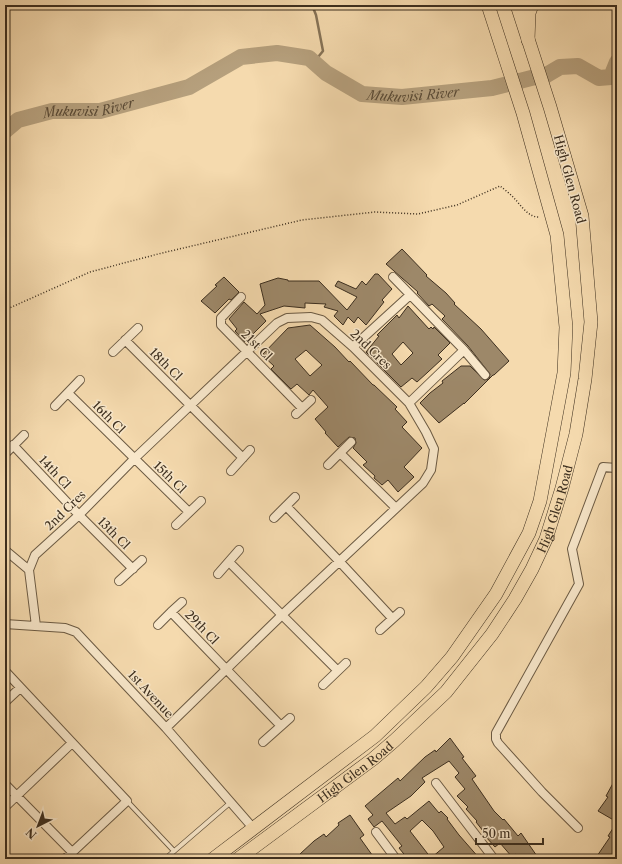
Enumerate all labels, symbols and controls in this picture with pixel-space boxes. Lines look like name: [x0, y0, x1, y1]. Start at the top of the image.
water label: Mukuvisi River: [365, 83, 461, 105]
water label: Mukuvisi River: [39, 94, 137, 122]
street label: High Glen Road: [551, 133, 589, 226]
street label: 21st Cl: [238, 326, 276, 364]
street label: 2nd Cres: [347, 326, 395, 372]
street label: 18th Cl: [147, 345, 186, 384]
street label: 16th Cl: [90, 398, 129, 437]
street label: 14th Cl: [36, 452, 74, 492]
street label: 15th Cl: [151, 458, 190, 496]
street label: High Glen Road: [533, 463, 575, 555]
street label: 2nd Cres: [41, 487, 89, 533]
street label: 13th Cl: [95, 514, 134, 553]
street label: 29th Cl: [182, 607, 222, 648]
street label: 1st Avenue: [125, 667, 177, 721]
street label: High Glen Road: [314, 737, 396, 805]
north arrow: [18, 806, 58, 846]
scale bar: [476, 820, 543, 846]
text: N: [23, 825, 40, 842]
text: 50 m: [482, 826, 511, 841]

